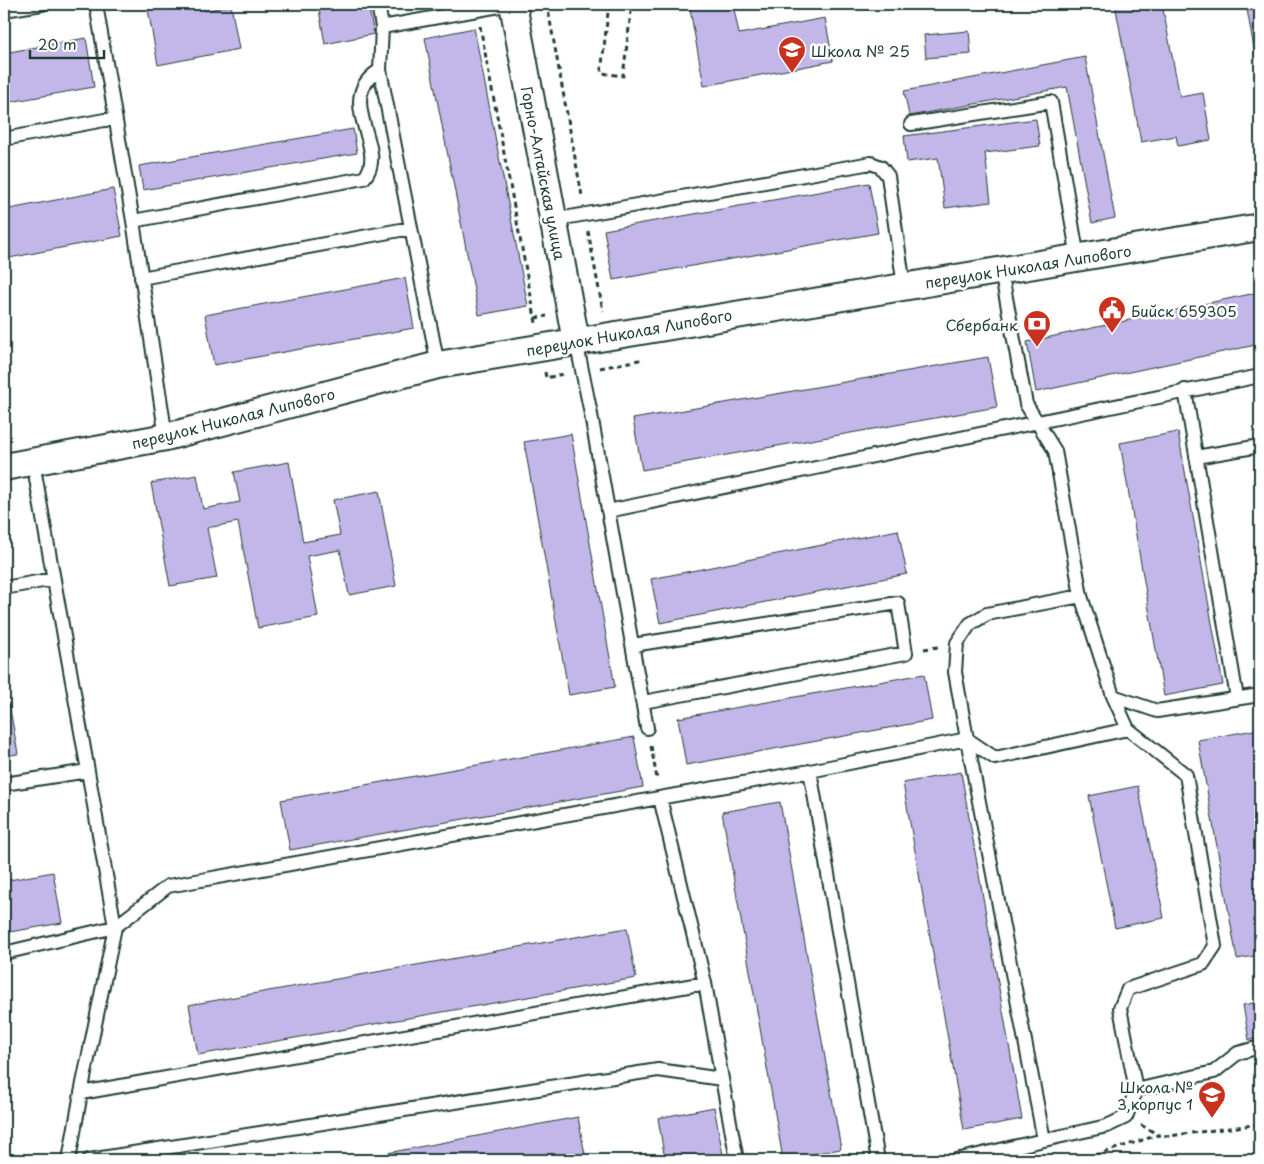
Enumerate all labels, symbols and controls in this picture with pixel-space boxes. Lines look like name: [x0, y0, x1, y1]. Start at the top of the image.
scale bar: [30, 28, 104, 60]
text: 20 m: [38, 32, 77, 55]
school or university icon: Школа № 25: [777, 35, 807, 74]
place label: Школа № 25: [811, 39, 910, 62]
street label: Горно-Алтайская улица: [516, 84, 572, 262]
street label: переулок Николая Липового: [923, 238, 1133, 294]
public building icon: Бийск 659305: [1097, 295, 1127, 334]
place label: Бийск 659305: [1131, 299, 1237, 322]
street label: переулок Николая Липового: [524, 303, 734, 361]
bank icon: Сбербанк: [1022, 309, 1052, 348]
place label: Сбербанк: [946, 313, 1018, 336]
street label: переулок Николая Липового: [129, 382, 337, 454]
place label: Школа № 3,корпус 1: [1117, 1075, 1193, 1115]
school or university icon: Школа № 3,корпус 1: [1197, 1080, 1227, 1119]

